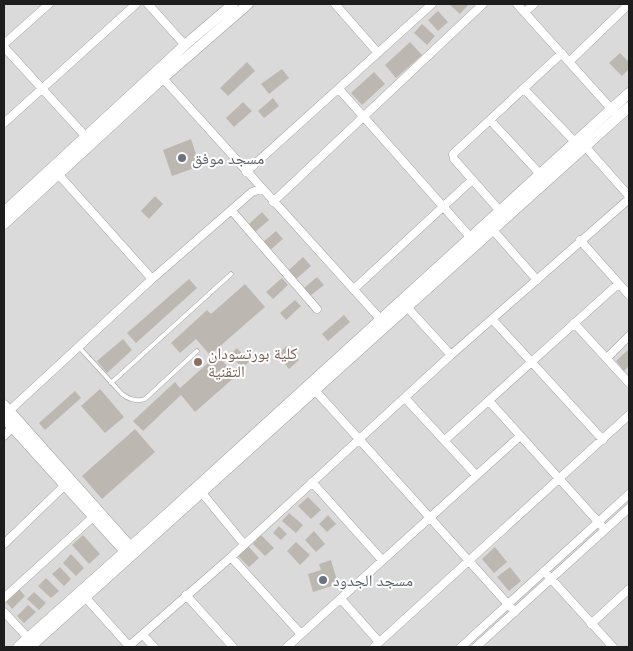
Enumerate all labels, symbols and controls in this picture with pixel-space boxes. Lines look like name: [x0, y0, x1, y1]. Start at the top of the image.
place label: مسجد موفق: [192, 147, 264, 170]
marker: مسجد موفق: [176, 152, 188, 164]
place label: كلية بورتسودان التقنية: [208, 342, 298, 383]
marker: كلية بورتسودان التقنية: [192, 356, 204, 368]
place label: مسجد الجدود: [333, 569, 413, 592]
marker: مسجد الجدود: [317, 574, 329, 586]

